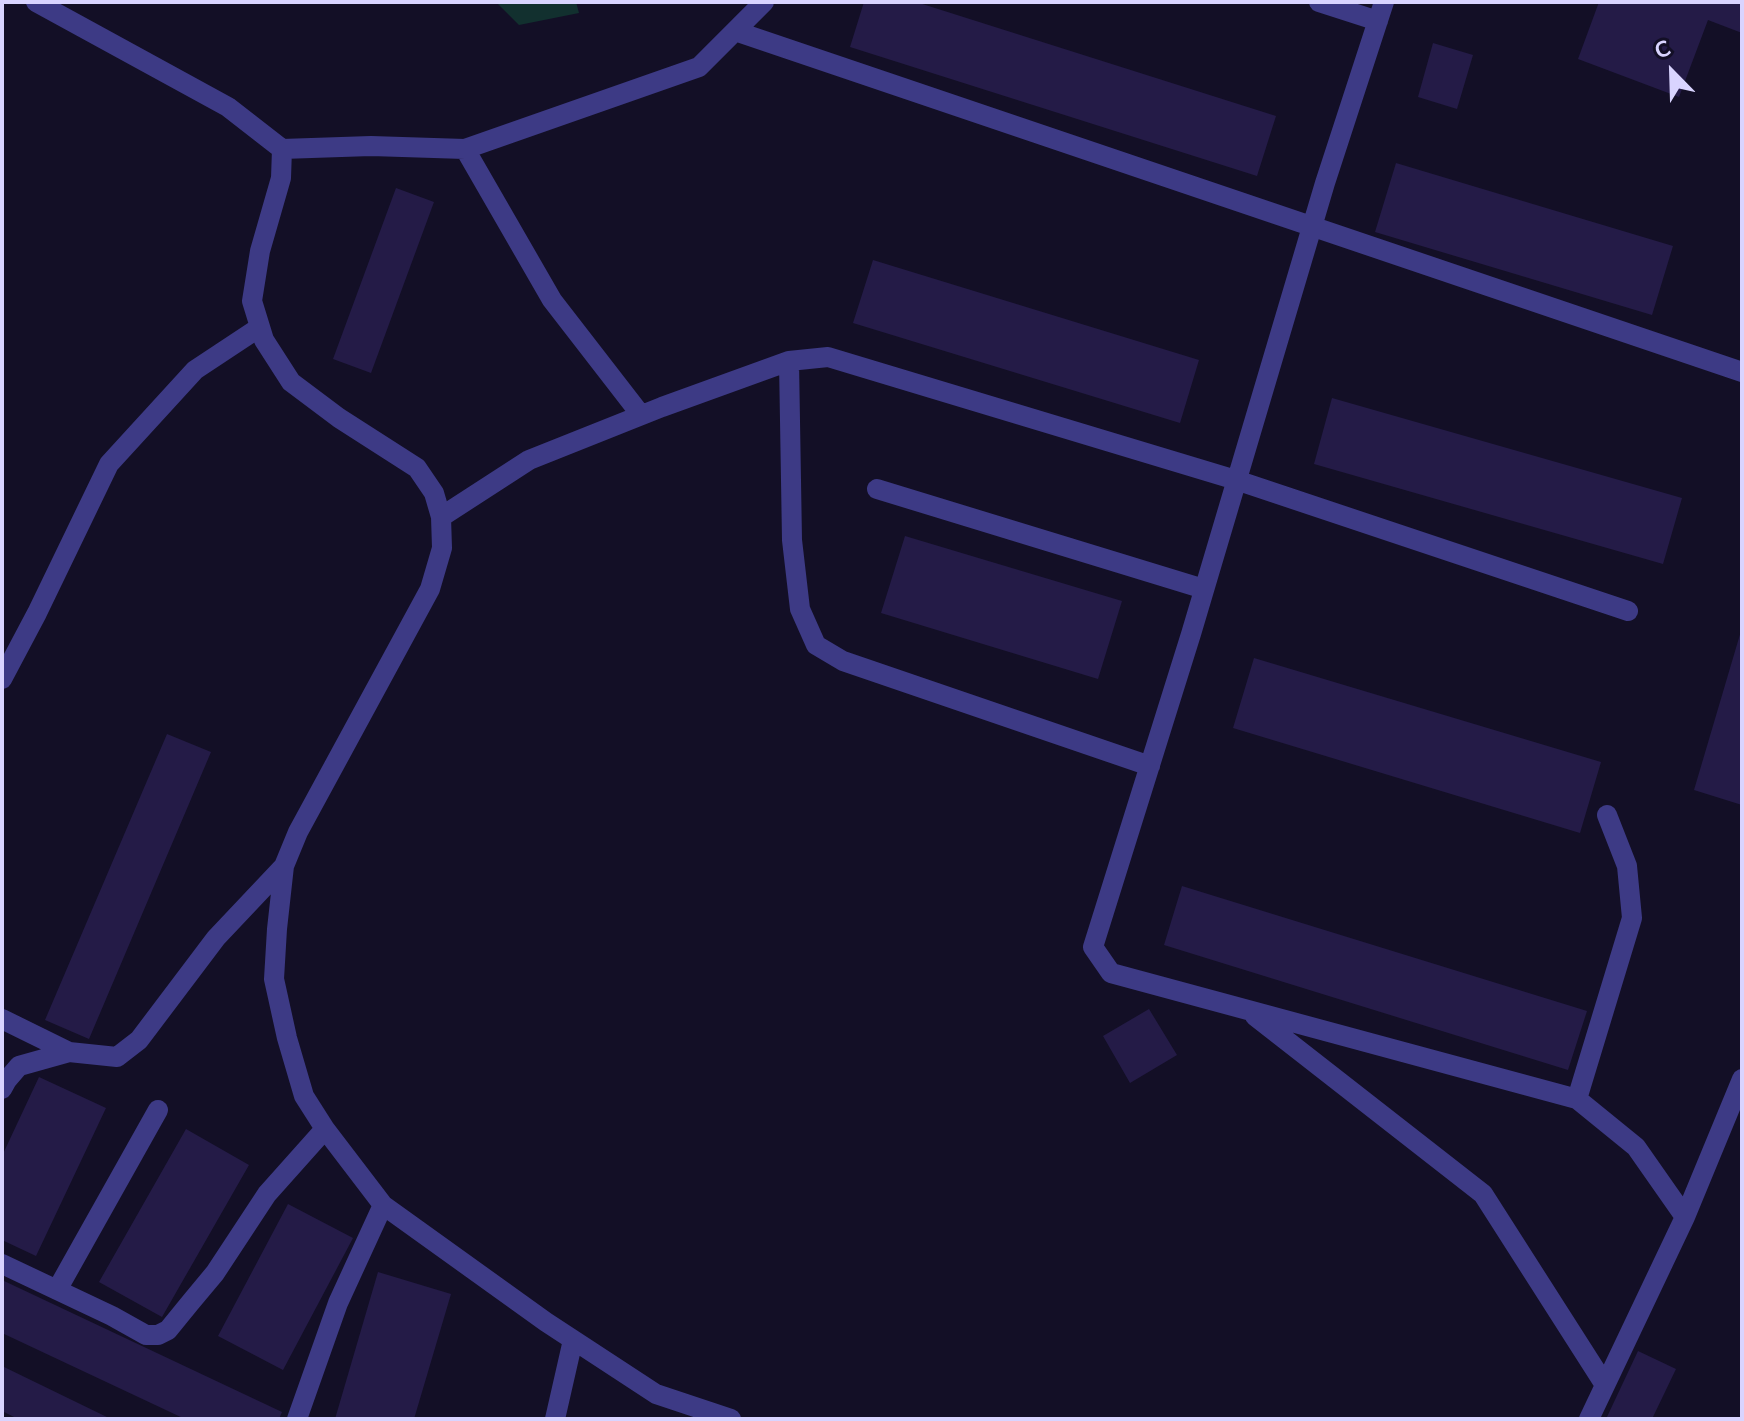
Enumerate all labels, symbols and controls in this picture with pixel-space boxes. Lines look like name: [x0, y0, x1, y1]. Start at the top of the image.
north arrow: [1632, 32, 1712, 112]
text: С: [1650, 33, 1675, 67]

